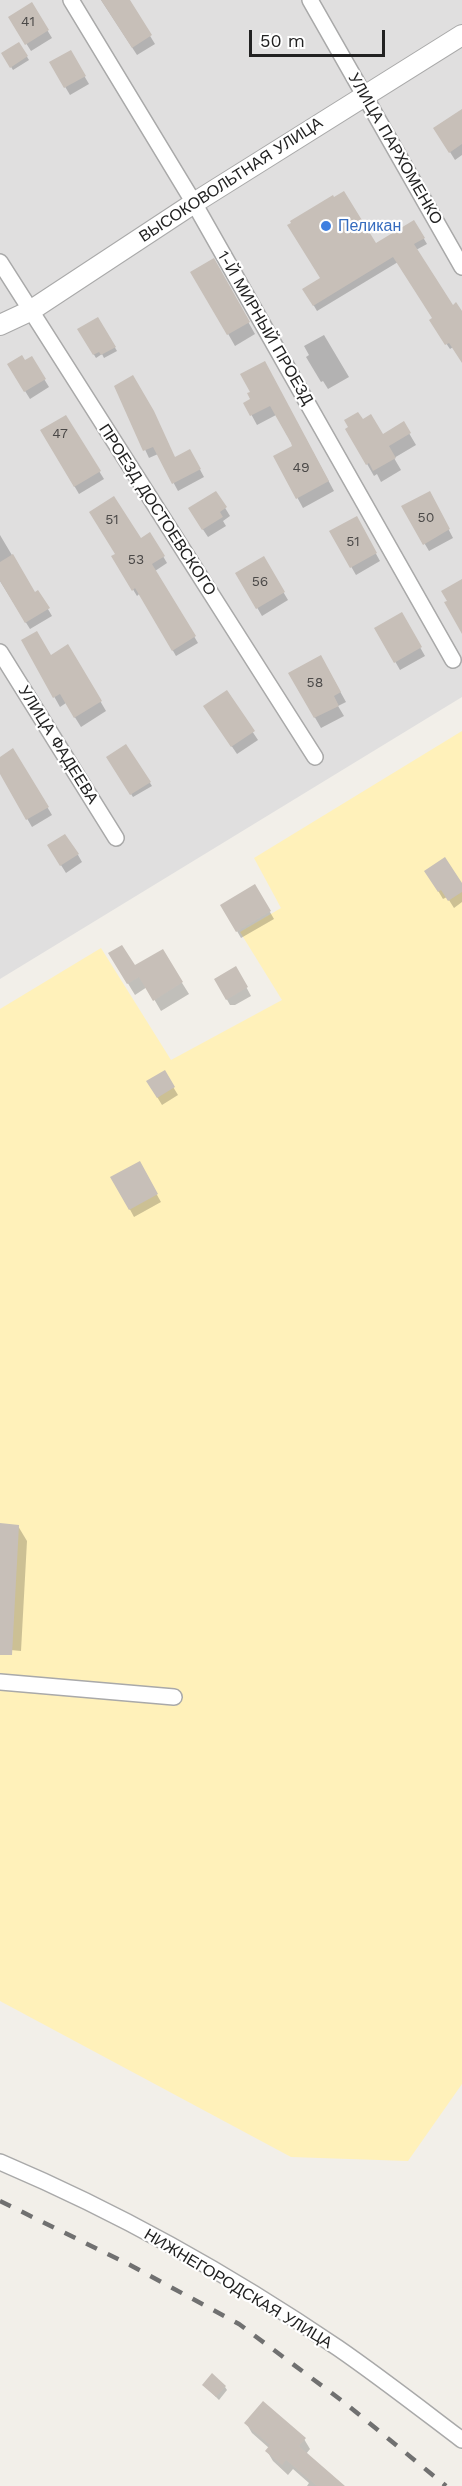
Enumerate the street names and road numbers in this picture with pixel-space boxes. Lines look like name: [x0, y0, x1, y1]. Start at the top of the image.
street label: УЛИЦА ПАРХОМЕНКО: [344, 70, 446, 228]
street label: ВЫСОКОВОЛЬТНАЯ УЛИЦА: [136, 113, 326, 247]
street label: 1-Й МИРНЫЙ ПРОЕЗД: [213, 248, 317, 408]
street label: ПРОЕЗД ДОСТОЕВСКОГО: [94, 421, 220, 599]
street label: УЛИЦА ФАДЕЕВА: [14, 682, 102, 808]
street label: НИЖНЕГОРОДСКАЯ УЛИЦА: [140, 2225, 336, 2353]

